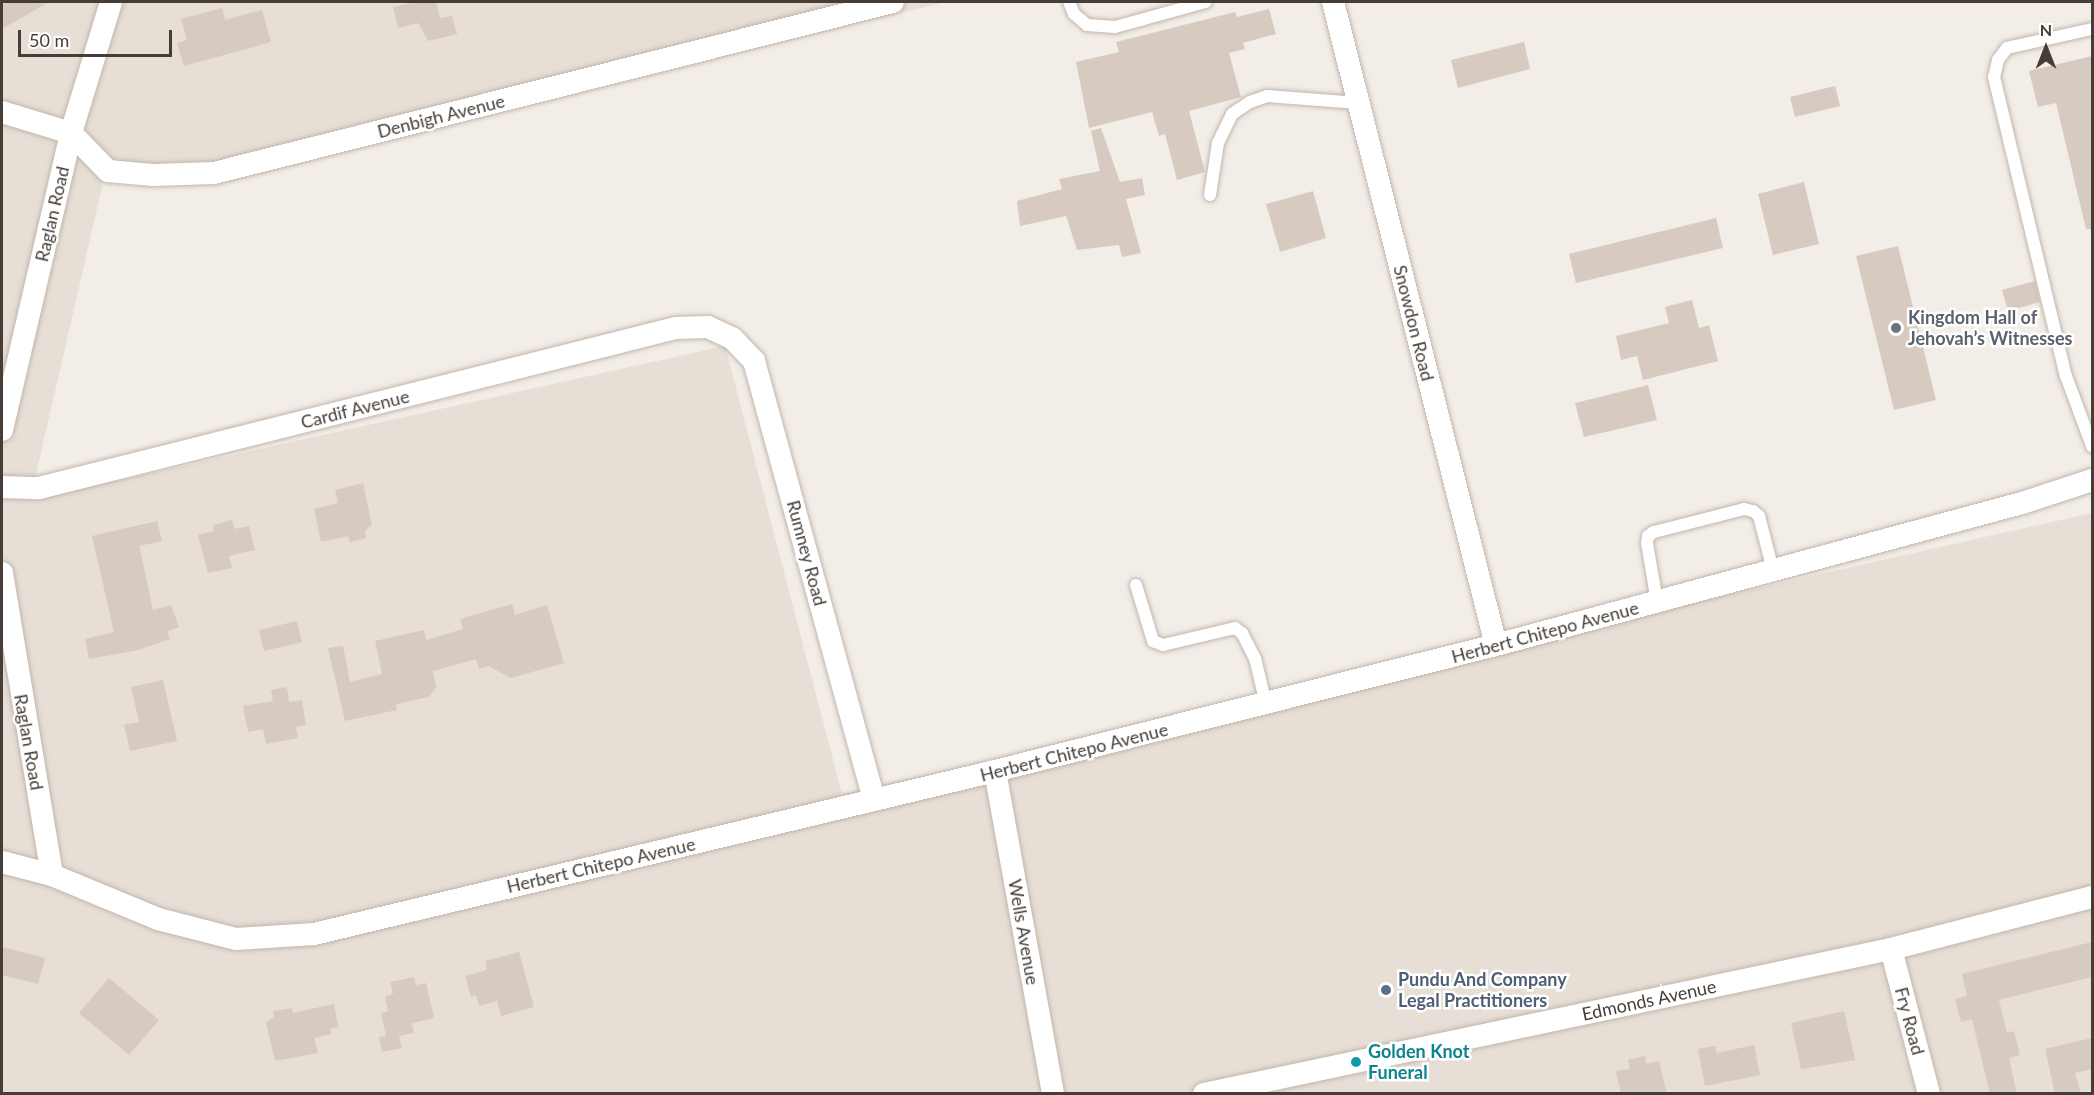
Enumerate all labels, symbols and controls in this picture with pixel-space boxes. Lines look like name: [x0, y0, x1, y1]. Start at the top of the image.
scale bar: [21, 18, 176, 56]
north arrow: [2016, 18, 2076, 78]
text: N: [2040, 20, 2052, 39]
text: 50 m: [29, 29, 69, 51]
street label: Denbigh Avenue: [375, 90, 507, 142]
street label: Raglan Road: [31, 164, 73, 264]
street label: Snowdon Road: [1389, 263, 1439, 383]
place label: Kingdom Hall of Jehovah’s Witnesses: [1908, 307, 2073, 350]
marker: Kingdom Hall of Jehovah’s Witnesses: [1889, 321, 1903, 335]
street label: Cardif Avenue: [298, 385, 412, 433]
street label: Rumney Road: [782, 498, 832, 608]
street label: Herbert Chitepo Avenue: [1449, 597, 1641, 667]
street label: Raglan Road: [10, 692, 48, 792]
street label: Herbert Chitepo Avenue: [978, 718, 1170, 786]
street label: Herbert Chitepo Avenue: [504, 833, 698, 897]
street label: Wells Avenue: [1004, 877, 1044, 987]
place label: Pundu And Company Legal Practitioners: [1398, 969, 1567, 1012]
street label: Edmonds Avenue: [1580, 975, 1718, 1025]
marker: Pundu And Company Legal Practitioners: [1379, 983, 1393, 997]
street label: Fry Road: [1891, 985, 1929, 1057]
place label: Golden Knot Funeral: [1368, 1041, 1469, 1084]
marker: Golden Knot Funeral: [1349, 1055, 1363, 1069]

